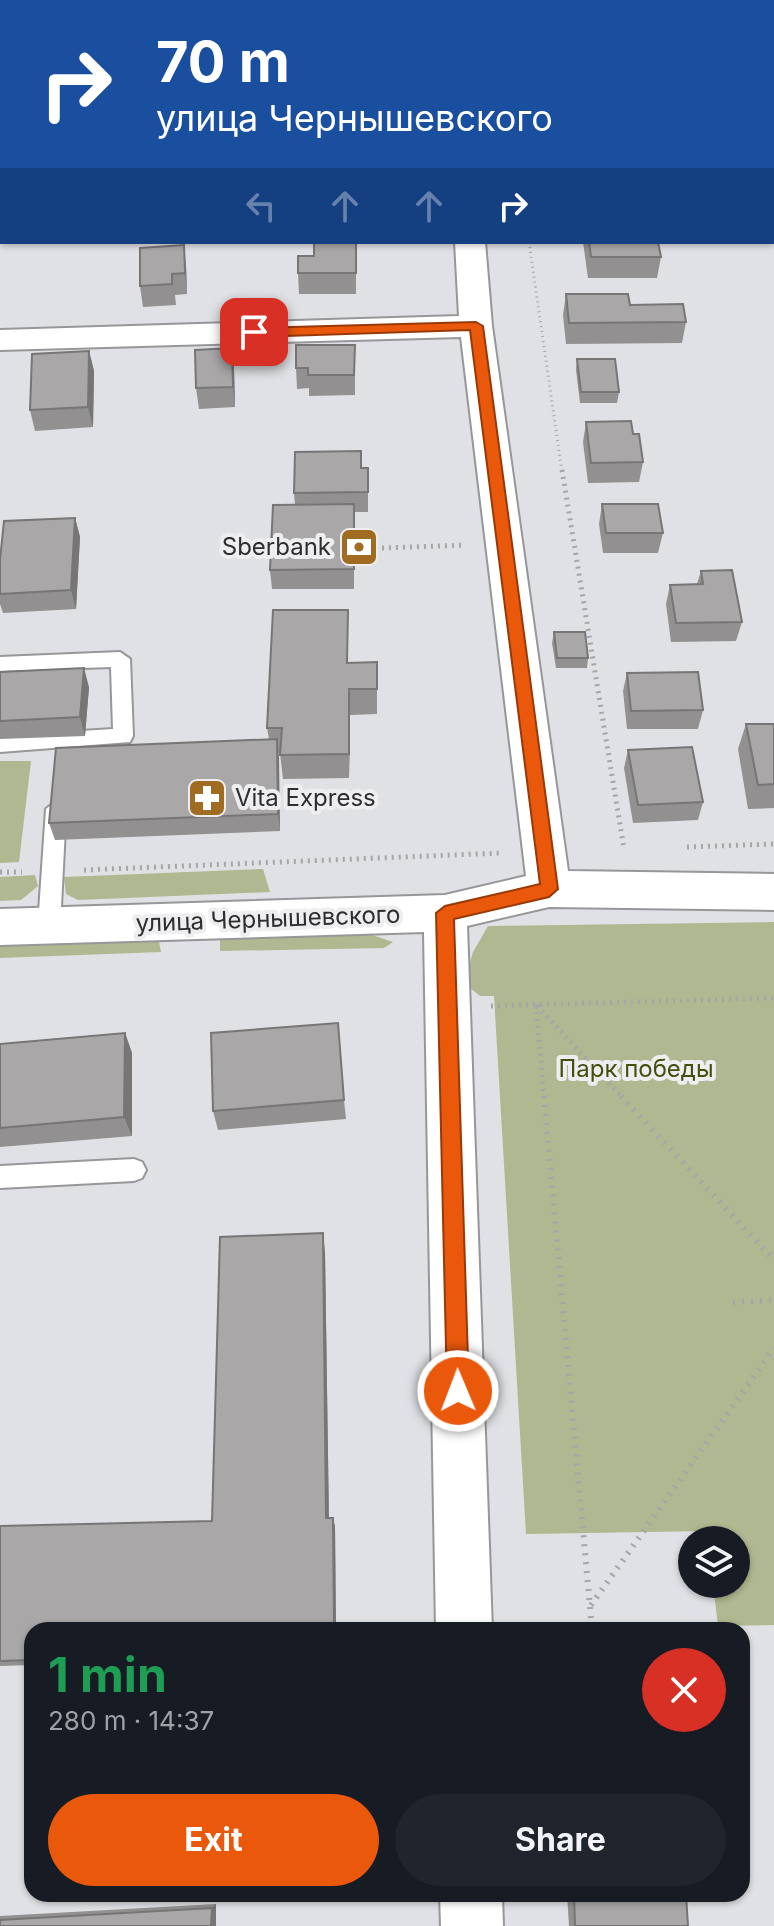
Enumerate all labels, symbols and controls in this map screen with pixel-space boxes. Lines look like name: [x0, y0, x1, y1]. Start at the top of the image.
text: 70 m: [156, 28, 290, 96]
icon: right: [24, 32, 128, 136]
text: улица Чернышевского: [156, 96, 553, 140]
icon: left: [239, 184, 283, 228]
icon: ahead: [323, 184, 367, 228]
icon: ahead: [407, 184, 451, 228]
icon: right: [491, 184, 535, 228]
pin: [220, 298, 288, 366]
icon: arrive: [232, 310, 276, 354]
bank icon: Sberbank: [338, 526, 380, 568]
place label: Sberbank: [222, 532, 331, 561]
pharmacy icon: Vita Express: [186, 777, 228, 819]
place label: Vita Express: [235, 783, 376, 812]
street label: улица Чернышевского: [135, 899, 401, 938]
park label: Парк победы: [558, 1054, 714, 1083]
position arrow: [416, 1349, 500, 1433]
map controls: [678, 1526, 750, 1598]
button: layers: [678, 1526, 750, 1598]
text: 1 min: [48, 1645, 167, 1704]
button: close: [642, 1648, 726, 1732]
text: 280 m · 14:37: [48, 1705, 214, 1736]
button: Exit: [48, 1794, 379, 1886]
button: Share: [395, 1794, 726, 1886]

